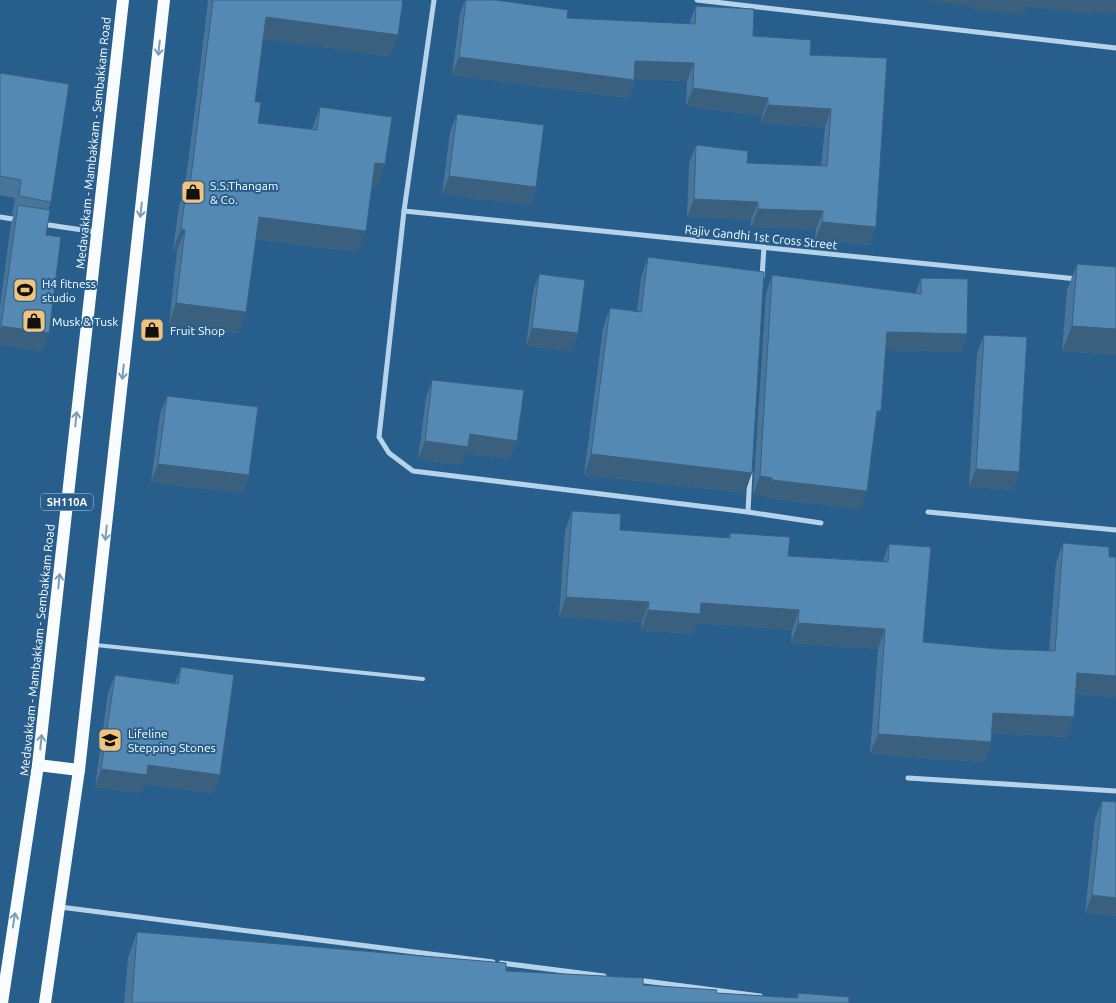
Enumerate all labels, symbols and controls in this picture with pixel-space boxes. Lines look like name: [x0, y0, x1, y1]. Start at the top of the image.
street label: Medavakkam - Mambakkam - Sembakkam Road: [73, 16, 113, 270]
one-way arrow: [154, 40, 164, 56]
shop icon: S.S.Thangam & Co.: [180, 179, 206, 205]
place label: S.S.Thangam & Co.: [210, 179, 278, 206]
one-way arrow: [136, 202, 146, 218]
street label: Rajiv Gandhi 1st Cross Street: [684, 223, 838, 252]
sports icon: H4 fitness studio: [12, 277, 38, 303]
place label: H4 fitness studio: [42, 277, 96, 304]
shop icon: Musk & Tusk: [21, 308, 47, 334]
place label: Musk & Tusk: [52, 315, 118, 328]
shop icon: Fruit Shop: [139, 317, 165, 343]
place label: Fruit Shop: [170, 324, 225, 337]
one-way arrow: [118, 363, 128, 379]
one-way arrow: [71, 411, 81, 427]
road number: SH110A: [41, 494, 93, 511]
street label: Medavakkam - Mambakkam - Sembakkam Road: [17, 523, 57, 777]
one-way arrow: [101, 525, 110, 541]
one-way arrow: [54, 573, 64, 589]
school or university icon: Lifeline Stepping Stones: [97, 727, 123, 753]
place label: Lifeline Stepping Stones: [128, 727, 216, 754]
one-way arrow: [36, 734, 46, 750]
one-way arrow: [10, 913, 20, 929]

